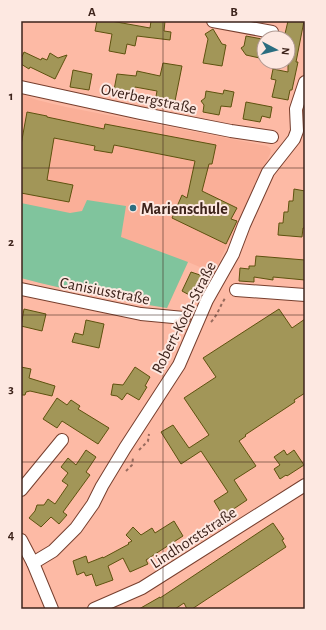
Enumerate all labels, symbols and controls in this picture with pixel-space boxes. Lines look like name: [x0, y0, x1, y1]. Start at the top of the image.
text: A: [88, 6, 96, 19]
text: B: [230, 6, 238, 19]
north arrow: [256, 30, 296, 70]
text: N: [280, 47, 291, 56]
street label: Overbergstraße: [99, 81, 198, 117]
text: 1: [9, 90, 13, 103]
place label: Marienschule: [141, 201, 228, 217]
marker: Marienschule: [128, 203, 138, 213]
text: 2: [8, 236, 14, 249]
street label: Robert-Koch-Straße: [149, 259, 219, 376]
street label: Canisiusstraße: [59, 274, 151, 308]
text: 3: [8, 383, 14, 396]
street label: Lindhorststraße: [148, 504, 239, 571]
text: 4: [8, 529, 15, 542]

